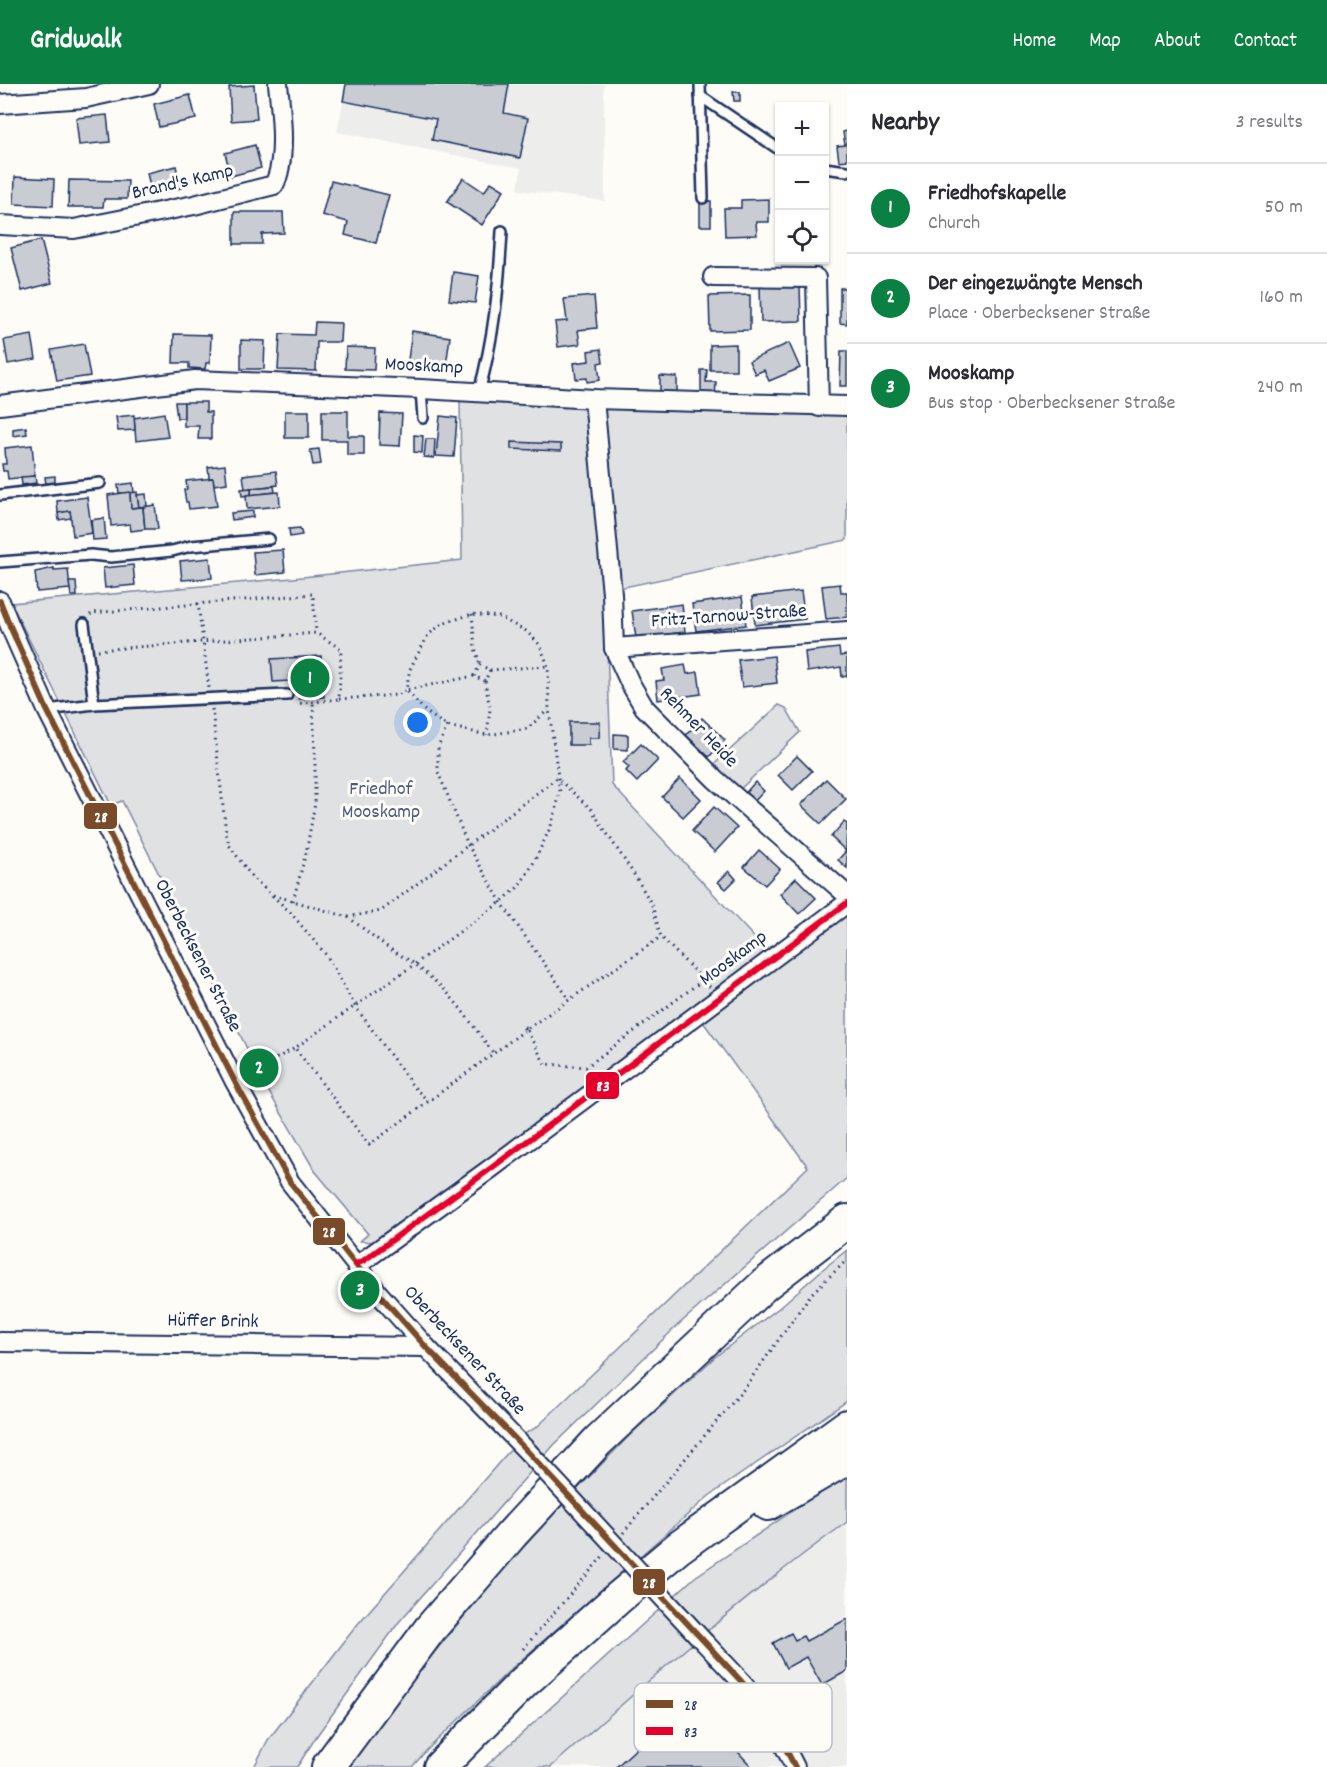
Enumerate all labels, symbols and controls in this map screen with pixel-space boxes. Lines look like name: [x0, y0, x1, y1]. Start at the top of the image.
text: Gridwalk: [30, 22, 122, 62]
text: Home: [1012, 27, 1056, 57]
text: Map: [1089, 27, 1121, 57]
text: About: [1154, 27, 1201, 57]
text: Contact: [1234, 27, 1297, 57]
map controls: [775, 102, 829, 264]
button: +: [775, 102, 829, 156]
text: Nearby: [871, 105, 939, 142]
text: 3 results: [1236, 109, 1303, 137]
button: −: [775, 156, 829, 210]
street label: Brand's Kamp: [129, 158, 237, 208]
text: Friedhofskapelle: [928, 179, 1066, 210]
text: 1: [888, 194, 893, 222]
text: 50 m: [1265, 194, 1303, 222]
button: locate: [775, 210, 829, 264]
text: Church: [928, 210, 980, 238]
text: Der eingezwängte Mensch: [928, 269, 1142, 300]
text: 2: [886, 284, 895, 312]
text: 160 m: [1260, 284, 1303, 312]
text: Place · Oberbecksener Straße: [928, 300, 1150, 328]
street label: Mooskamp: [384, 351, 464, 383]
text: Mooskamp: [928, 359, 1014, 390]
text: 3: [886, 374, 895, 402]
text: 240 m: [1257, 374, 1303, 402]
text: Bus stop · Oberbecksener Straße: [928, 390, 1175, 418]
street label: Fritz-Tarnow-Straße: [650, 598, 808, 636]
pin: 1: [290, 656, 330, 700]
street label: Rehmer Heide: [652, 681, 744, 775]
your location: [403, 708, 432, 737]
park label: Friedhof Mooskamp: [342, 776, 420, 827]
line badge: 28: [83, 802, 118, 830]
text: 28: [94, 807, 108, 830]
street label: Oberbecksener Straße: [146, 875, 248, 1038]
street label: Mooskamp: [694, 924, 774, 994]
pin: 2: [240, 1046, 278, 1090]
line badge: 83: [585, 1071, 620, 1100]
text: 83: [596, 1076, 610, 1099]
line badge: 28: [312, 1217, 346, 1246]
text: 28: [322, 1222, 336, 1245]
pin: 3: [340, 1268, 380, 1312]
street label: Oberbecksener Straße: [396, 1280, 532, 1422]
street label: Hüffer Brink: [167, 1307, 259, 1337]
line badge: 28: [632, 1568, 666, 1596]
text: 28: [642, 1573, 656, 1596]
legend: [634, 1683, 832, 1752]
text: 28: [684, 1695, 697, 1718]
text: 83: [684, 1722, 698, 1745]

